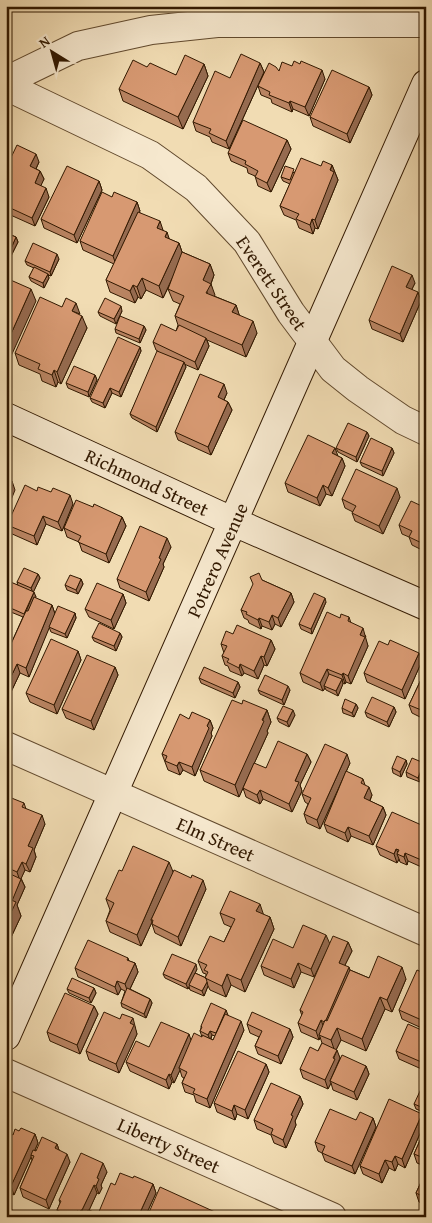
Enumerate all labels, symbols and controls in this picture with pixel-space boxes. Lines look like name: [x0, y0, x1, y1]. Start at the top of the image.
north arrow: [28, 28, 78, 78]
text: N: [34, 30, 54, 52]
street label: Everett Street: [230, 230, 314, 337]
street label: Richmond Street: [81, 441, 214, 523]
street label: Potrero Avenue: [179, 498, 255, 622]
street label: Elm Street: [173, 809, 260, 869]
street label: Liberty Street: [113, 1110, 225, 1180]

